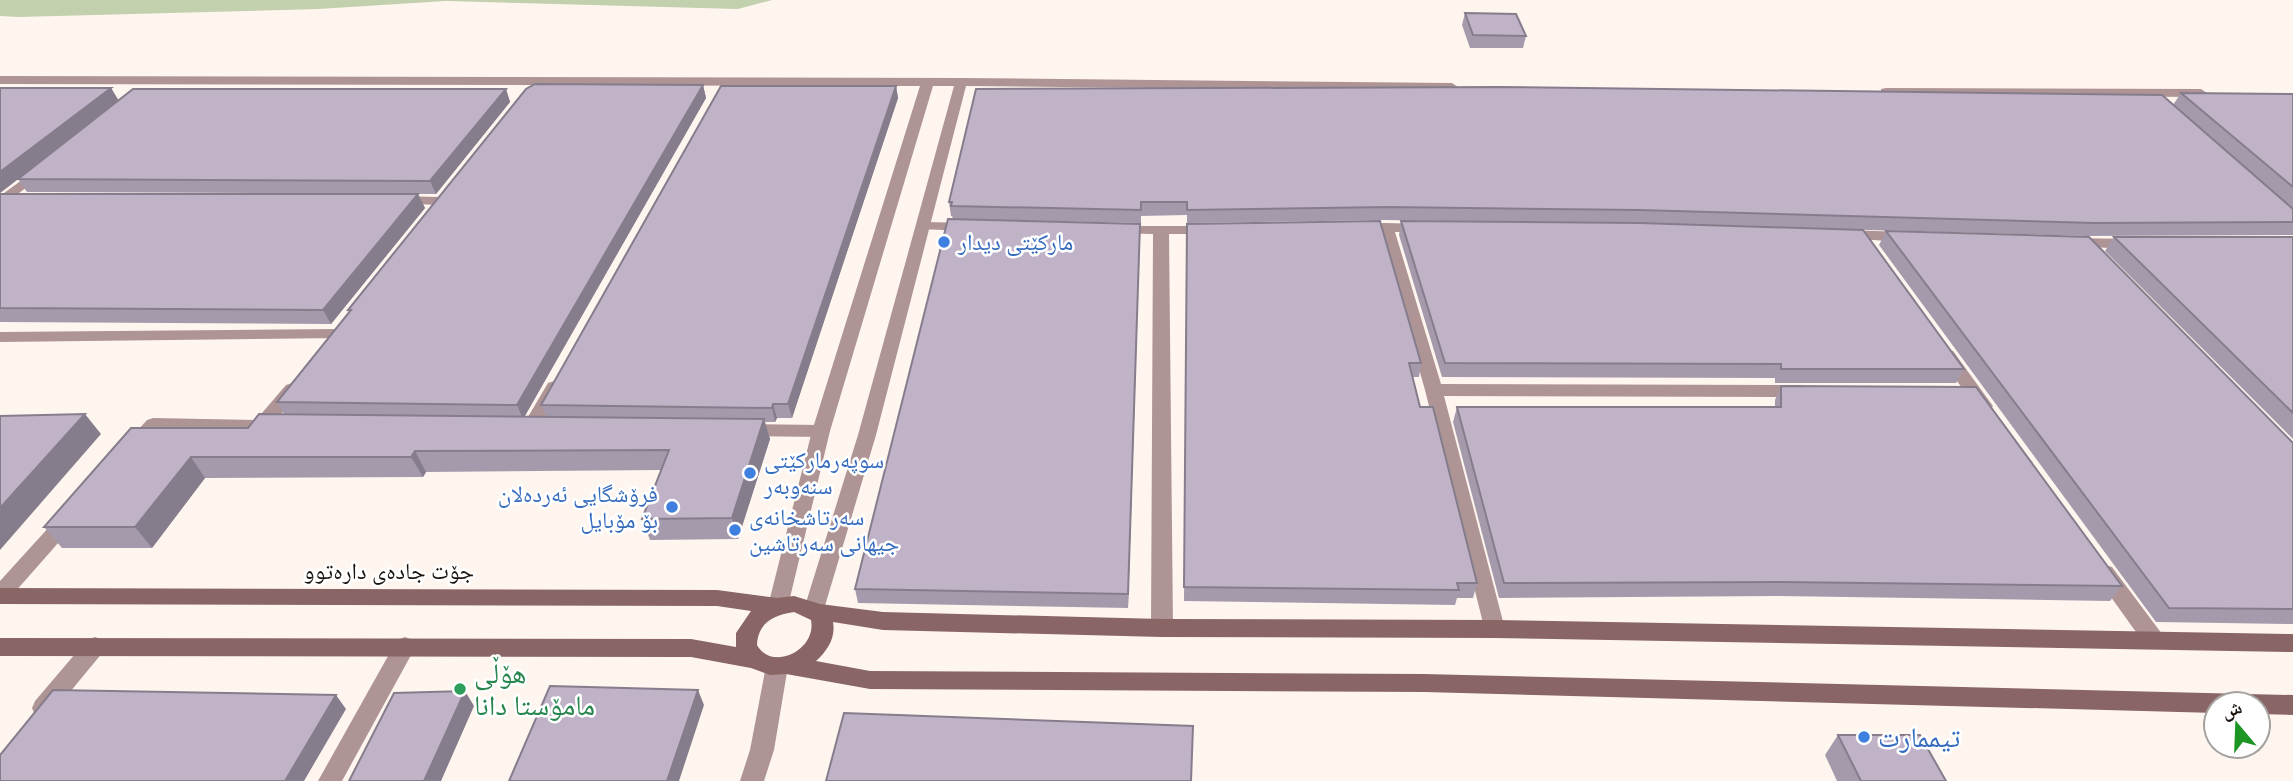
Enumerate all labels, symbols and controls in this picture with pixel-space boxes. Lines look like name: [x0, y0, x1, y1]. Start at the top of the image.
place label: مارکێتی دیدار: [957, 229, 1073, 256]
marker: مارکێتی دیدار: [936, 234, 952, 250]
place label: سوپەرمارکێتی سنەوبەر: [763, 447, 884, 500]
marker: سوپەرمارکێتی سنەوبەر: [742, 465, 758, 481]
place label: فرۆشگایی ئەردەلان بۆ مۆبایل: [498, 481, 658, 534]
marker: فرۆشگایی ئەردەلان بۆ مۆبایل: [664, 499, 680, 515]
place label: سەرتاشخانەی جیهانی سەرتاشین: [749, 504, 899, 557]
marker: سەرتاشخانەی جیهانی سەرتاشین: [727, 522, 743, 538]
street label: جۆت جادەی دارەتوو: [304, 558, 474, 585]
place label: هۆڵی مامۆستا دانا: [474, 656, 595, 722]
marker: هۆڵی مامۆستا دانا: [452, 681, 468, 697]
north arrow: [2202, 690, 2272, 760]
text: ش: [2219, 696, 2245, 724]
place label: تیممارت: [1878, 721, 1960, 754]
marker: تیممارت: [1856, 729, 1872, 745]

